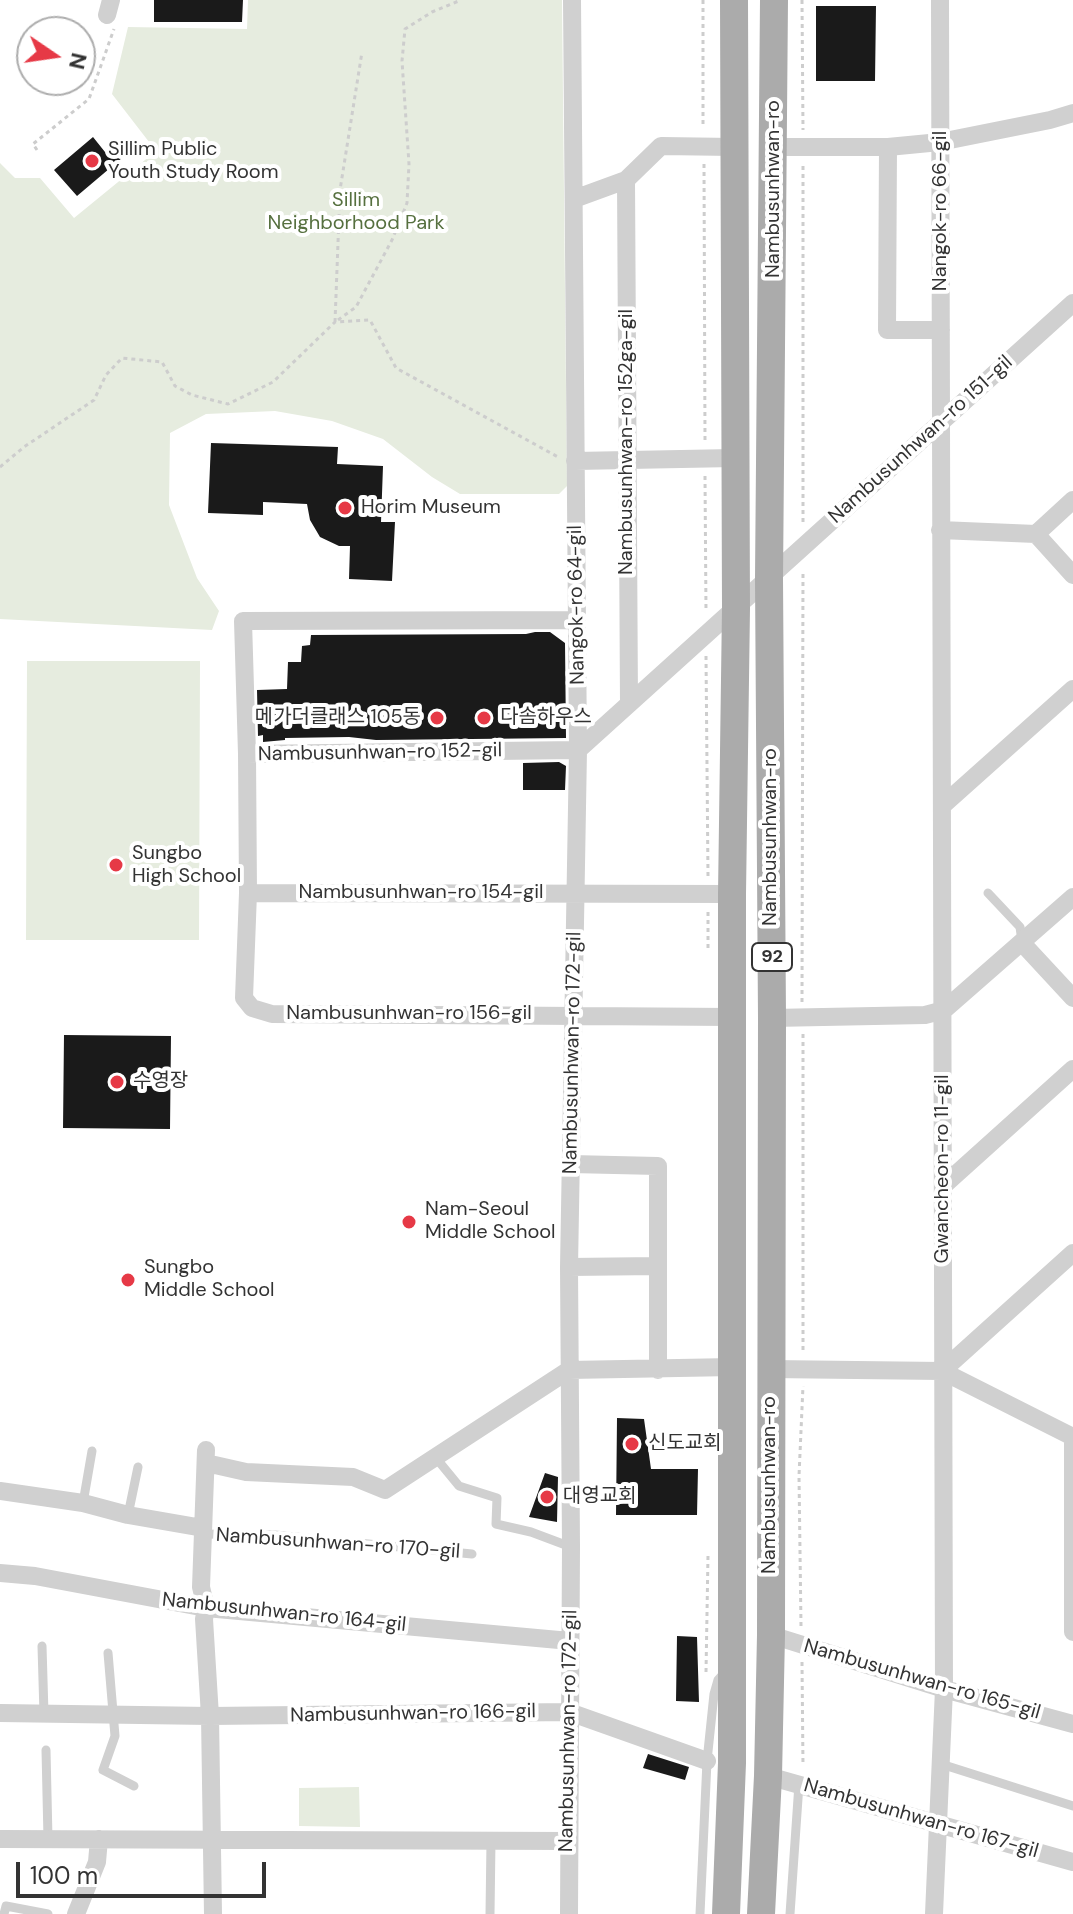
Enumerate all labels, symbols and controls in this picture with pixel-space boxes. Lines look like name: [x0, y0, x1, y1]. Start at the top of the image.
north arrow: [16, 16, 96, 96]
text: N: [62, 50, 94, 72]
street label: Nambusunhwan-ro: [762, 100, 786, 278]
street label: Nangok-ro 66-gil: [929, 131, 953, 291]
place label: Sillim Public Youth Study Room: [108, 138, 279, 185]
marker: Sillim Public Youth Study Room: [83, 152, 101, 170]
park label: Sillim Neighborhood Park: [268, 189, 444, 236]
street label: Nambusunhwan-ro 152ga-gil: [615, 309, 639, 575]
street label: Nambusunhwan-ro 151-gil: [824, 351, 1018, 529]
place label: Horim Museum: [361, 496, 501, 520]
marker: Horim Museum: [336, 499, 354, 517]
street label: Nangok-ro 64-gil: [564, 525, 590, 685]
place label: 메가더클래스 105동: [255, 706, 421, 730]
place label: 다솜하우스: [500, 706, 592, 730]
marker: 메가더클래스 105동: [428, 709, 446, 727]
marker: 다솜하우스: [475, 709, 493, 727]
street label: Nambusunhwan-ro 152-gil: [258, 739, 502, 767]
street label: Nambusunhwan-ro: [759, 748, 783, 926]
place label: Sungbo High School: [132, 842, 241, 889]
marker: Sungbo High School: [107, 856, 125, 874]
street label: Nambusunhwan-ro 154-gil: [298, 881, 544, 905]
street label: Nambusunhwan-ro 172-gil: [559, 932, 587, 1174]
road number: 92: [752, 943, 792, 971]
street label: Nambusunhwan-ro 156-gil: [286, 1002, 532, 1026]
place label: 수영장: [133, 1070, 188, 1094]
marker: 수영장: [108, 1073, 126, 1091]
street label: Gwancheon-ro 11-gil: [931, 1075, 955, 1263]
place label: Nam-Seoul Middle School: [425, 1198, 556, 1245]
marker: Nam-Seoul Middle School: [400, 1213, 418, 1231]
place label: Sungbo Middle School: [144, 1256, 275, 1303]
marker: Sungbo Middle School: [119, 1271, 137, 1289]
street label: Nambusunhwan-ro: [758, 1396, 782, 1574]
place label: 신도교회: [648, 1432, 722, 1456]
marker: 신도교회: [623, 1435, 641, 1453]
place label: 대영교회: [563, 1485, 637, 1509]
marker: 대영교회: [538, 1488, 556, 1506]
street label: Nambusunhwan-ro 170-gil: [215, 1523, 461, 1565]
street label: Nambusunhwan-ro 164-gil: [161, 1588, 407, 1638]
street label: Nambusunhwan-ro 172-gil: [555, 1610, 583, 1852]
street label: Nambusunhwan-ro 165-gil: [801, 1635, 1043, 1725]
street label: Nambusunhwan-ro 166-gil: [290, 1700, 536, 1728]
street label: Nambusunhwan-ro 167-gil: [801, 1774, 1041, 1864]
scale bar: [20, 1846, 270, 1896]
text: 100 m: [30, 1860, 98, 1891]

